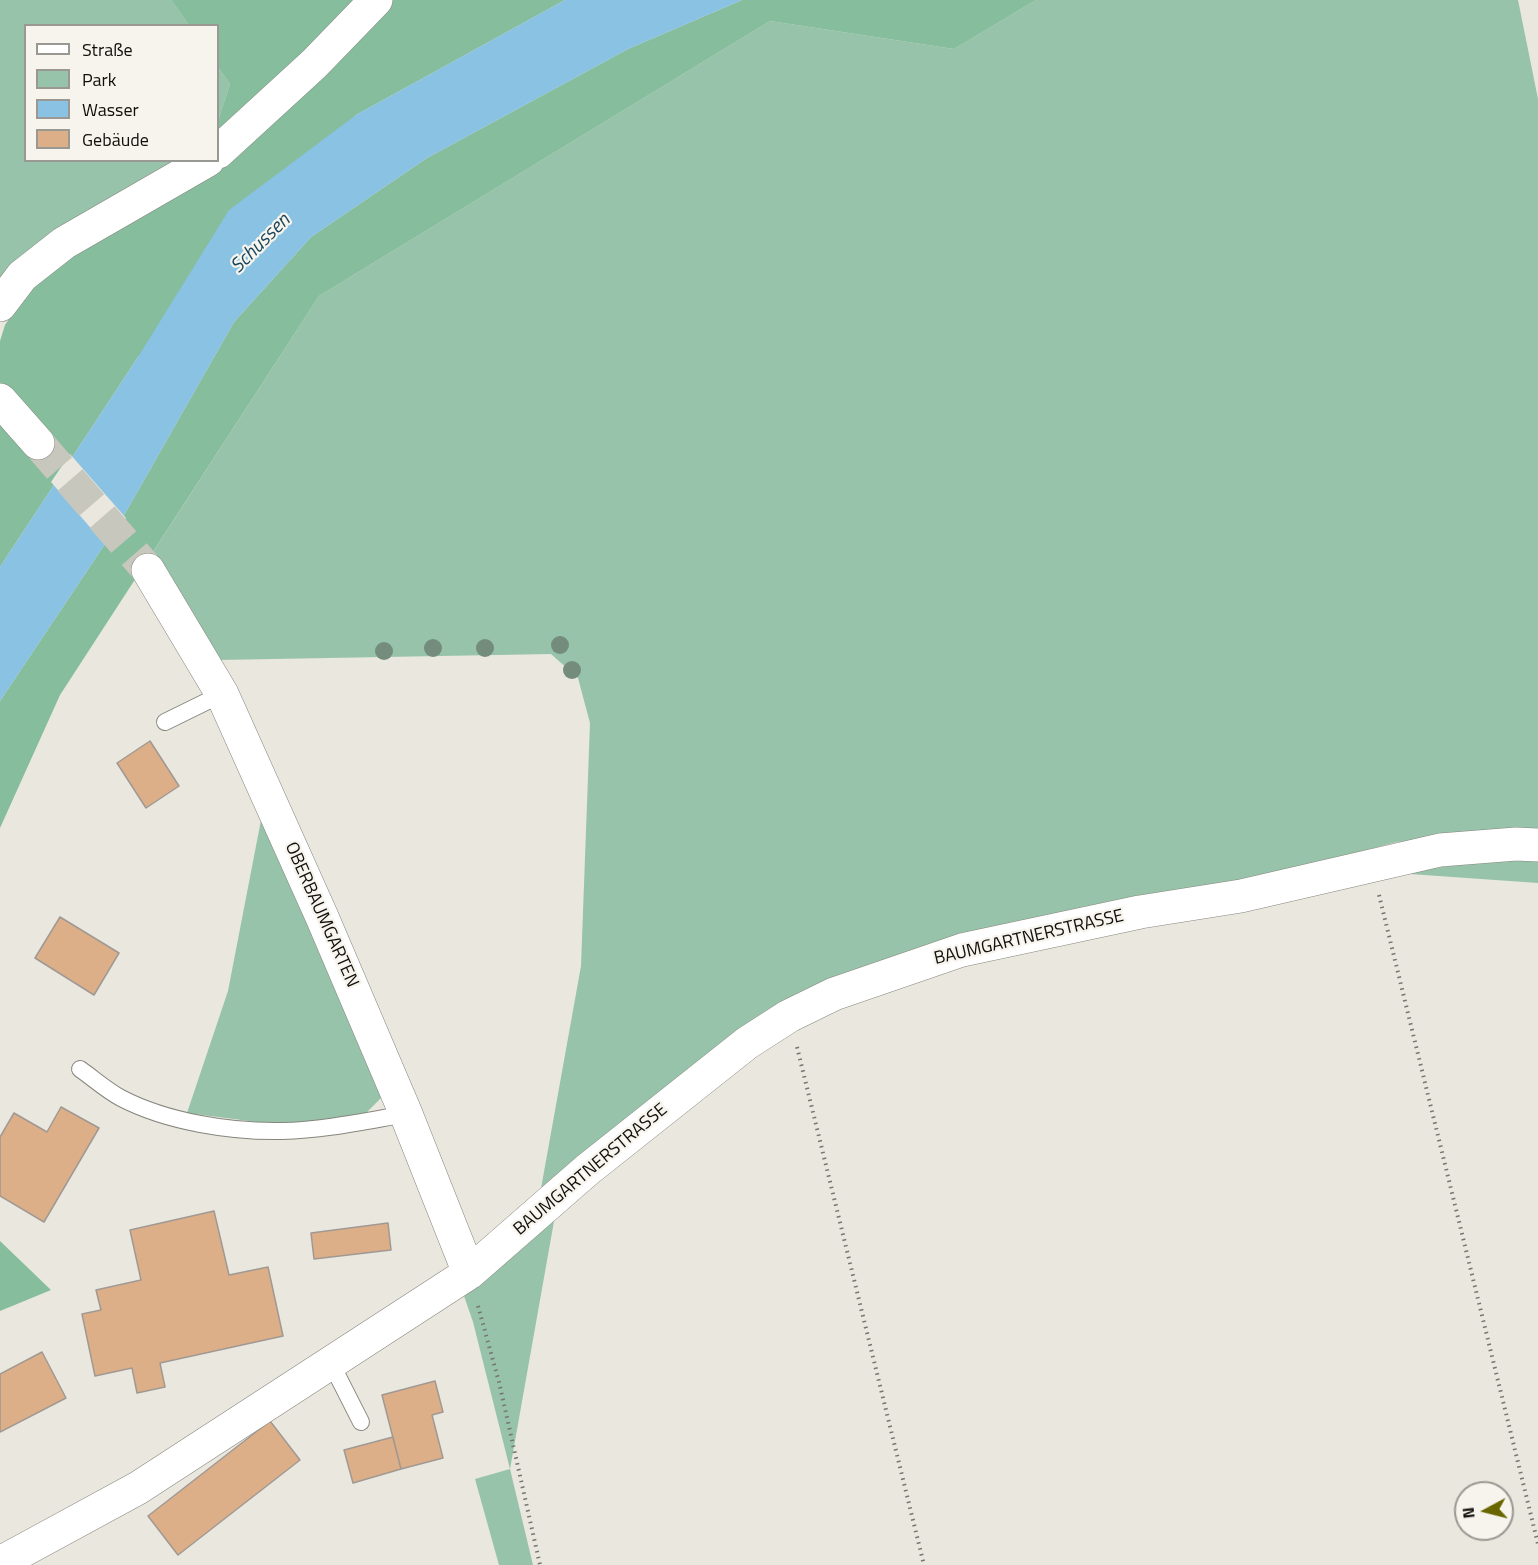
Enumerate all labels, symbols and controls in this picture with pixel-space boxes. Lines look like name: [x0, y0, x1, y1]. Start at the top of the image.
legend: [24, 24, 219, 162]
text: Straße: [82, 36, 133, 63]
text: Park: [82, 66, 116, 93]
text: Wasser: [82, 96, 139, 123]
text: Gebäude: [82, 126, 149, 153]
water label: Schussen: [226, 209, 296, 279]
street label: OBERBAUMGARTEN: [279, 839, 363, 991]
street label: BAUMGARTNERSTRASSE: [932, 906, 1126, 970]
street label: BAUMGARTNERSTRASSE: [510, 1099, 672, 1241]
north arrow: [1454, 1481, 1514, 1541]
text: N: [1456, 1506, 1481, 1520]

